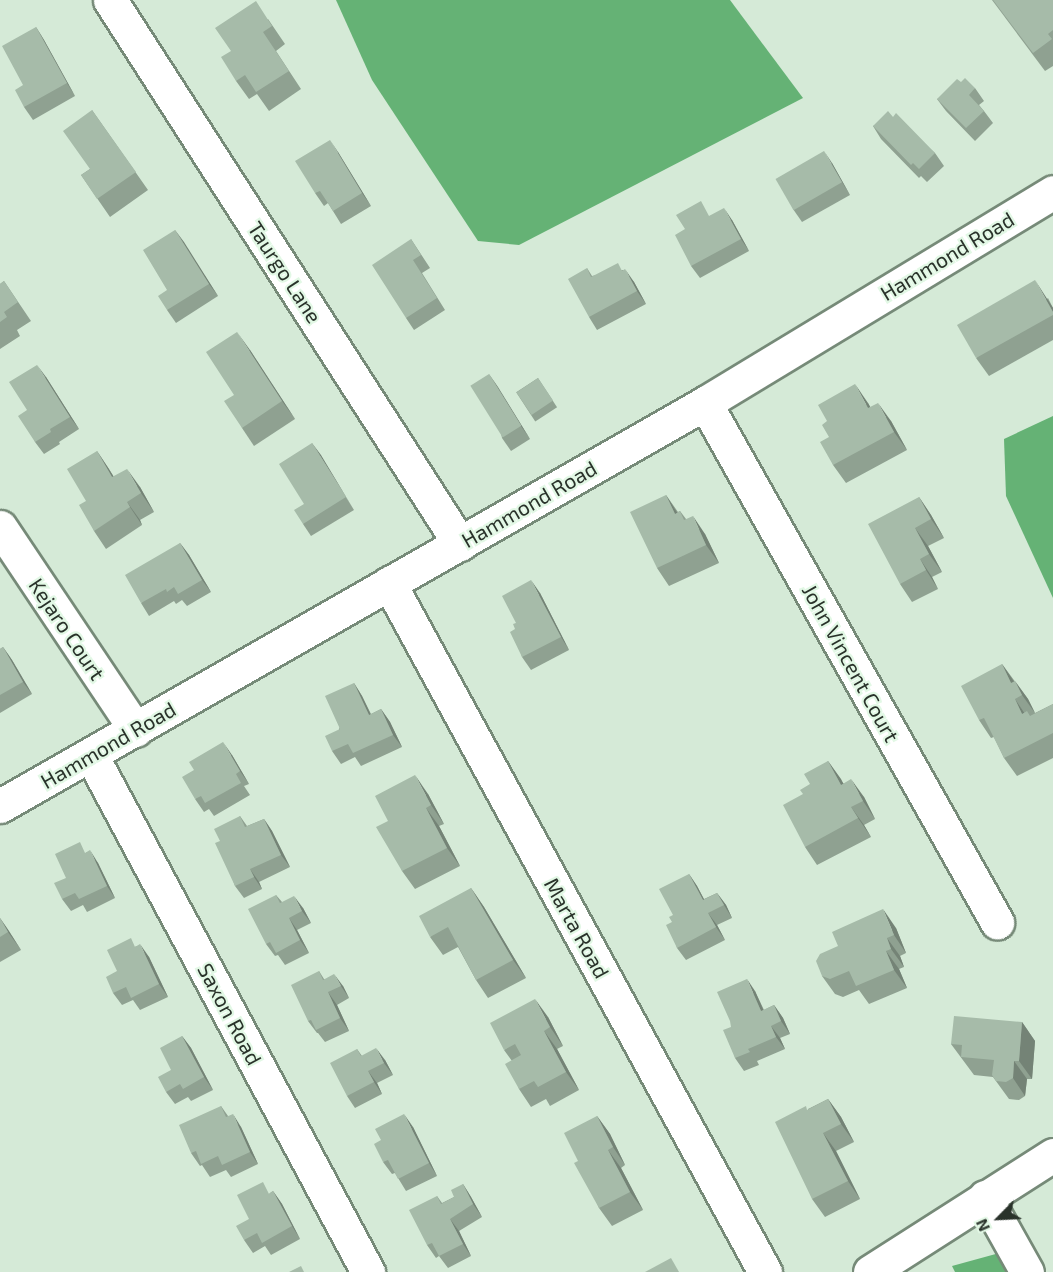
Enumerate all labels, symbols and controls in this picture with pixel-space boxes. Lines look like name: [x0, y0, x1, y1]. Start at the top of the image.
street label: Hammond Road: [876, 206, 1018, 306]
street label: Taurgo Lane: [243, 216, 327, 328]
street label: Hammond Road: [457, 455, 601, 553]
street label: Kejaro Court: [24, 573, 110, 685]
street label: John Vincent Court: [797, 580, 905, 746]
street label: Hammond Road: [36, 696, 180, 794]
street label: Marta Road: [539, 873, 615, 983]
street label: Saxon Road: [193, 959, 267, 1069]
north arrow: [969, 1188, 1029, 1248]
text: N: [971, 1216, 993, 1235]

